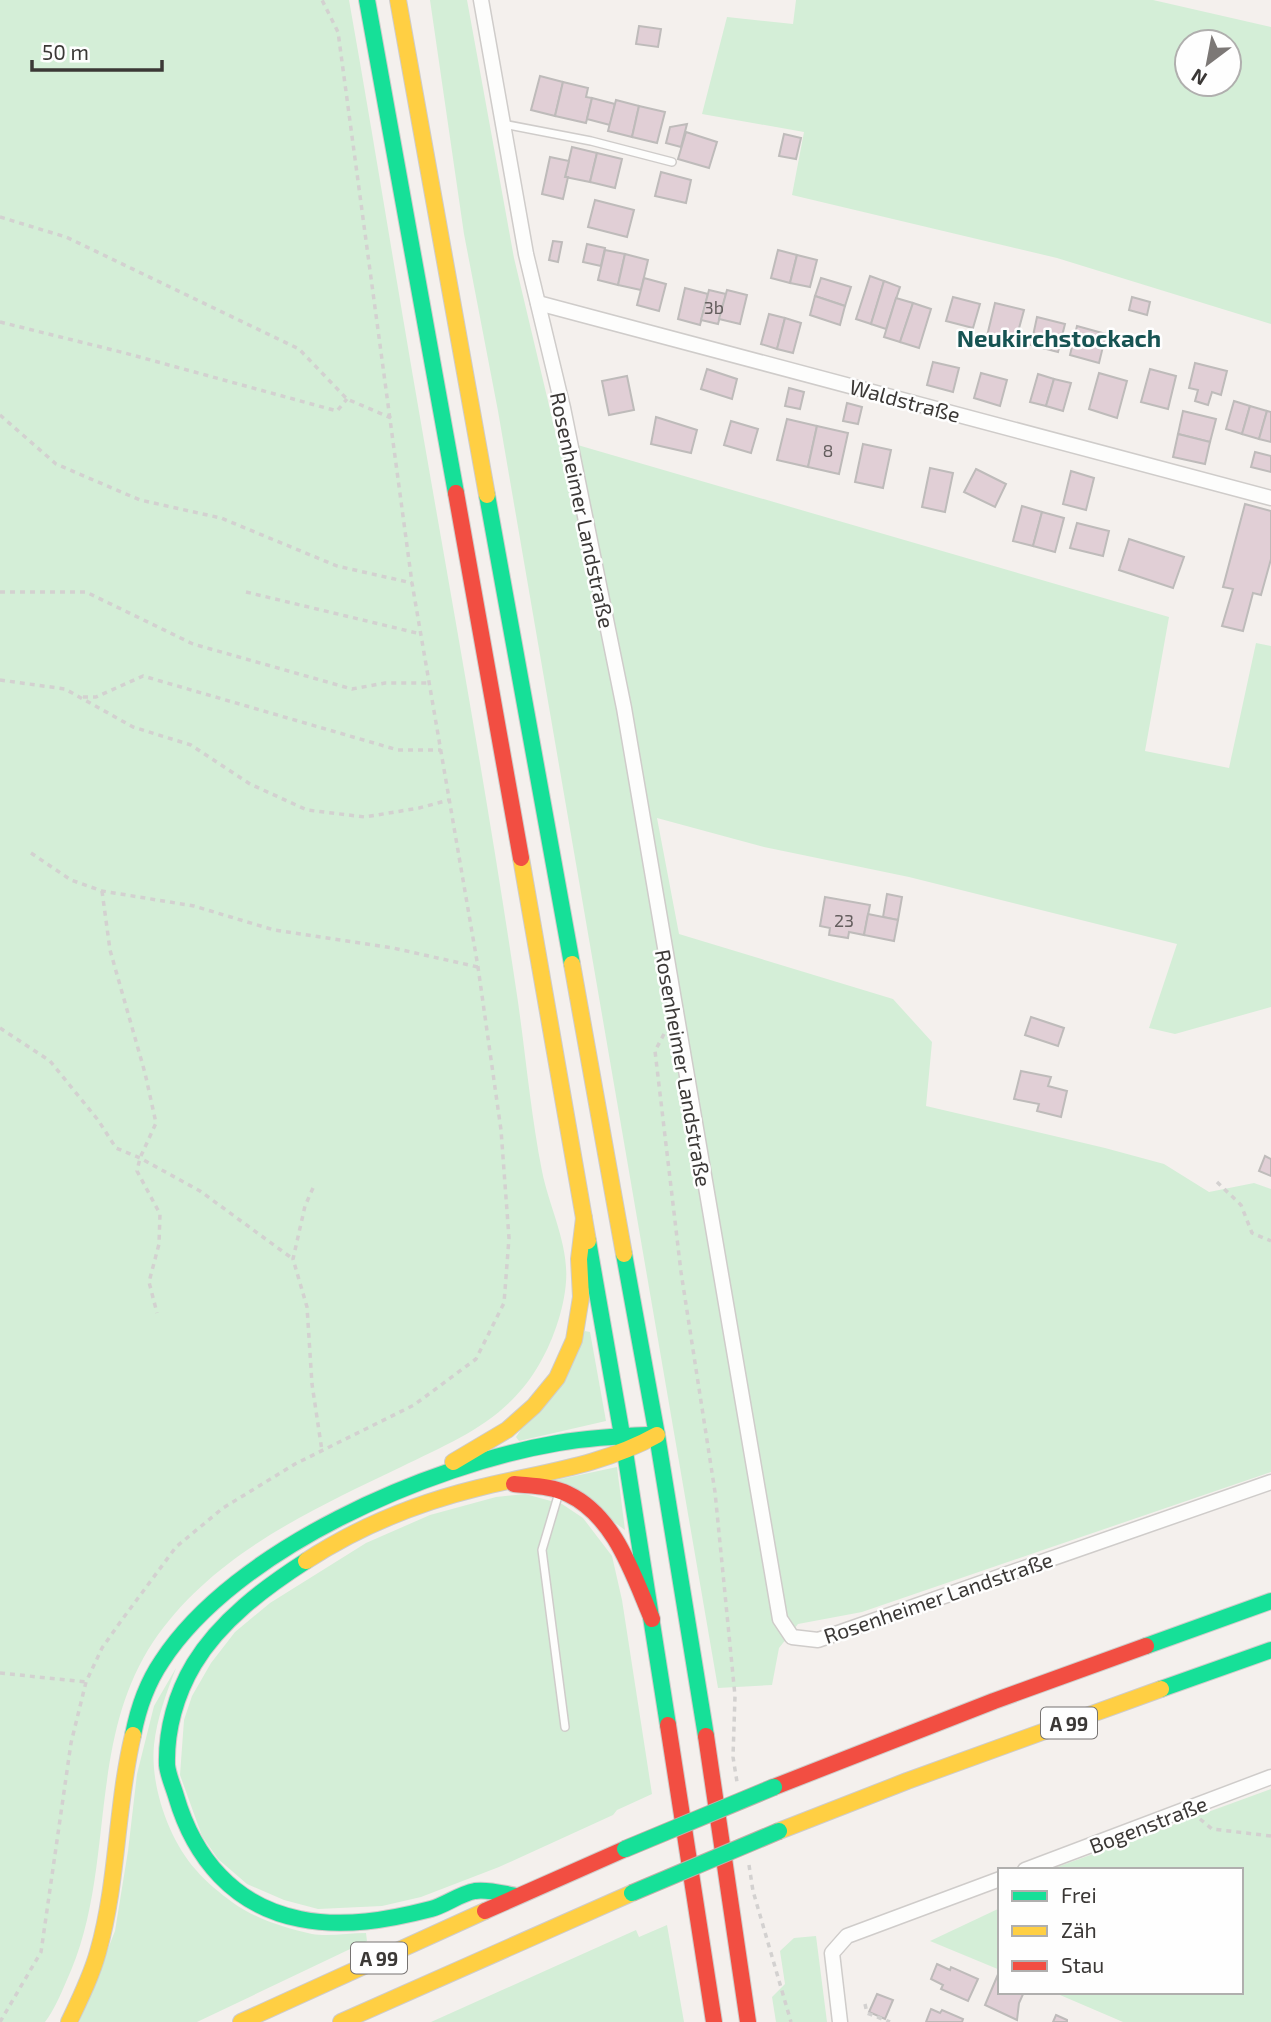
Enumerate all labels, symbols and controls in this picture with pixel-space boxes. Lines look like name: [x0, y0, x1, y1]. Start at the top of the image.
scale bar: [32, 28, 161, 72]
north arrow: [1173, 28, 1243, 98]
text: 50 m: [42, 39, 89, 64]
text: N: [1187, 64, 1211, 91]
house number: 3b: [704, 296, 724, 318]
district label: Neukirchstockach: [957, 323, 1161, 352]
street label: Waldstraße: [847, 373, 963, 427]
street label: Rosenheimer Landstraße: [546, 390, 620, 630]
house number: 8: [823, 439, 833, 461]
house number: 23: [834, 909, 854, 931]
street label: Rosenheimer Landstraße: [651, 947, 717, 1189]
street label: Rosenheimer Landstraße: [820, 1546, 1056, 1648]
road number: A 99: [1041, 1708, 1097, 1738]
street label: Bogenstraße: [1086, 1790, 1210, 1858]
legend: [998, 1868, 1243, 1994]
text: Frei: [1061, 1882, 1097, 1907]
text: Zäh: [1061, 1917, 1097, 1942]
road number: A 99: [351, 1942, 407, 1974]
text: Stau: [1061, 1952, 1104, 1977]

